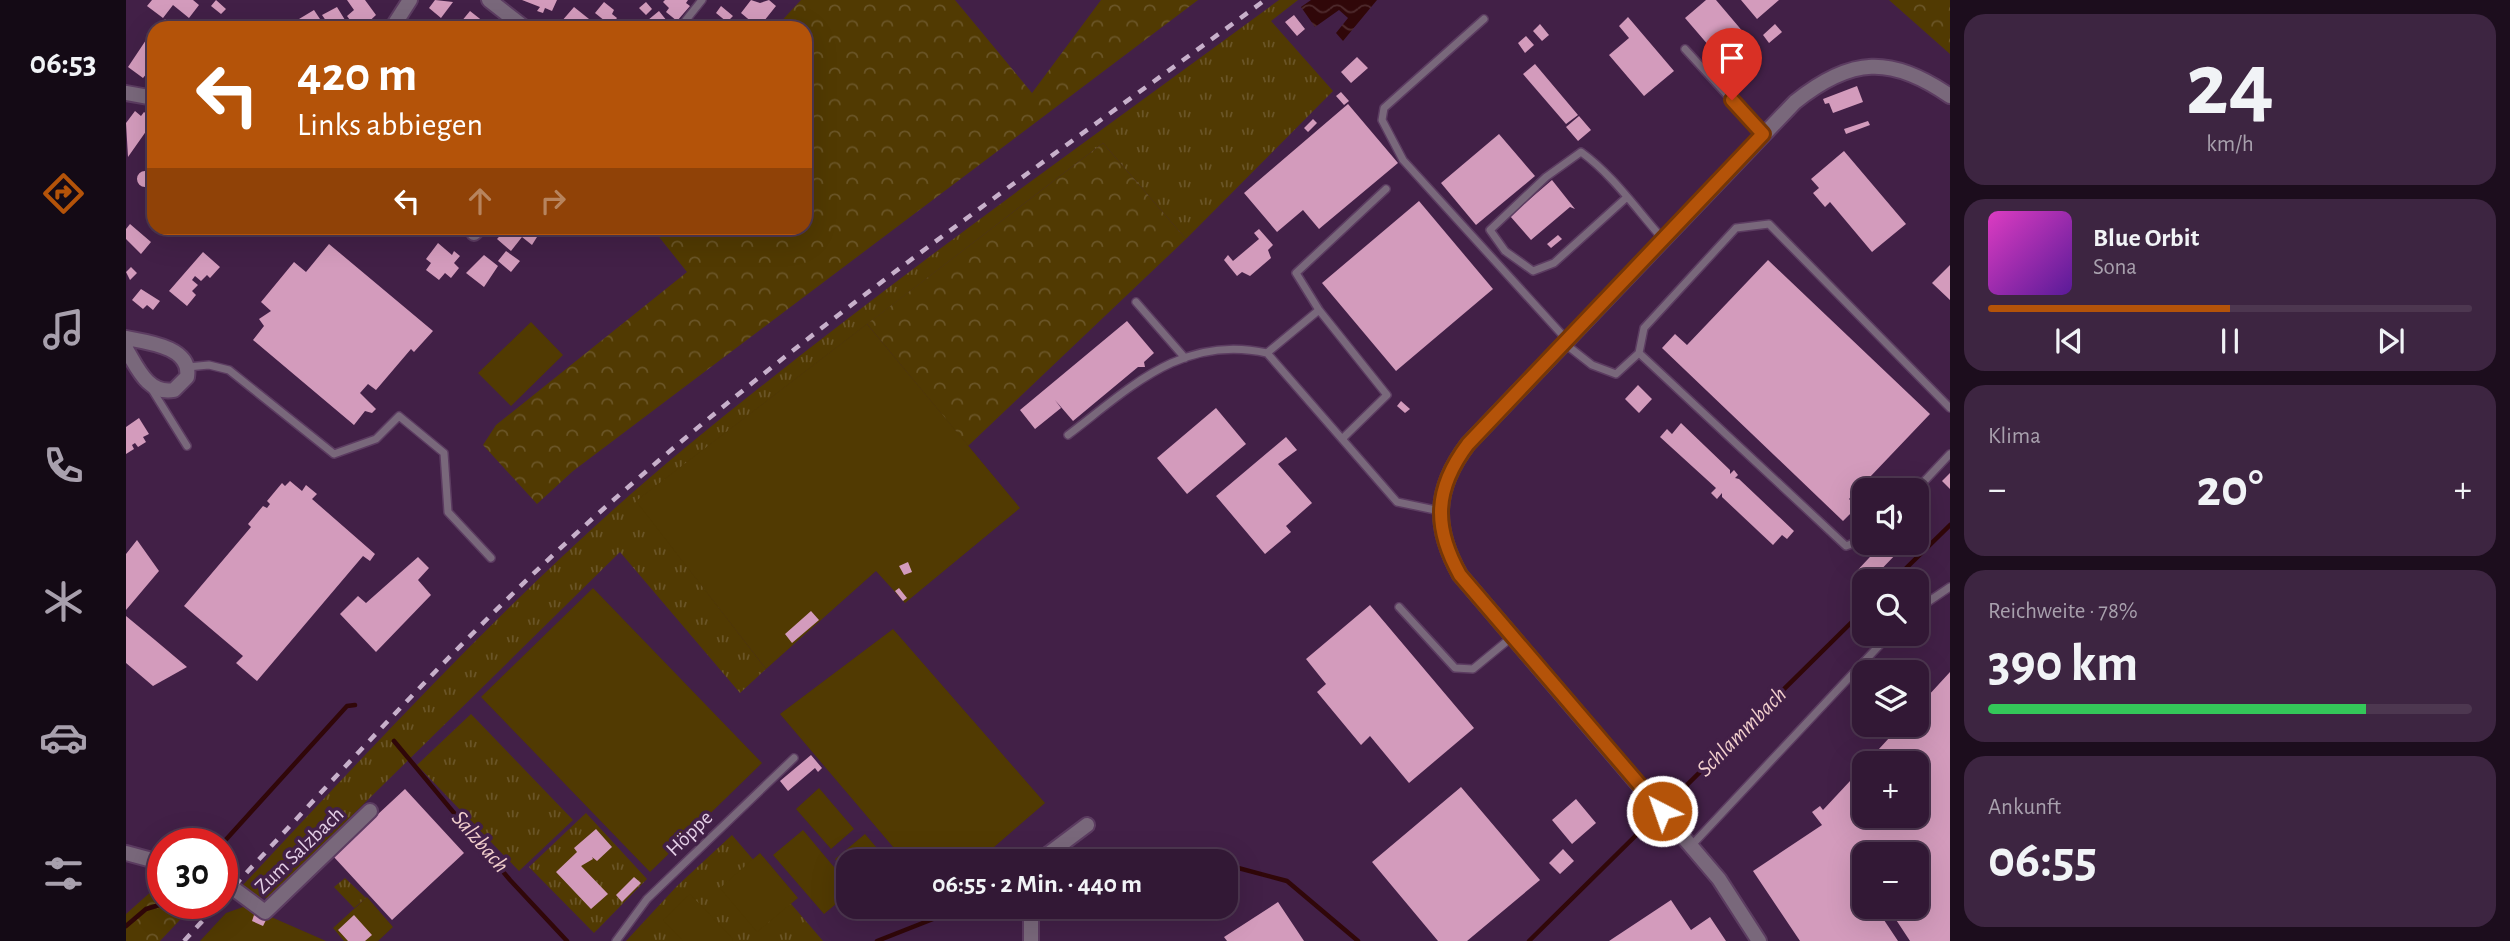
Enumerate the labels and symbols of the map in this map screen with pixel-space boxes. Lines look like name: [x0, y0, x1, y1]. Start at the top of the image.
pin: [1702, 28, 1762, 100]
water label: Schlammbach: [1693, 683, 1791, 781]
position arrow: [1625, 774, 1699, 848]
street label: Zum Salzbach: [251, 803, 348, 898]
water label: Salzbach: [447, 807, 513, 877]
street label: Höppe: [662, 807, 717, 860]
speed limit sign: 30: [147, 828, 238, 919]

